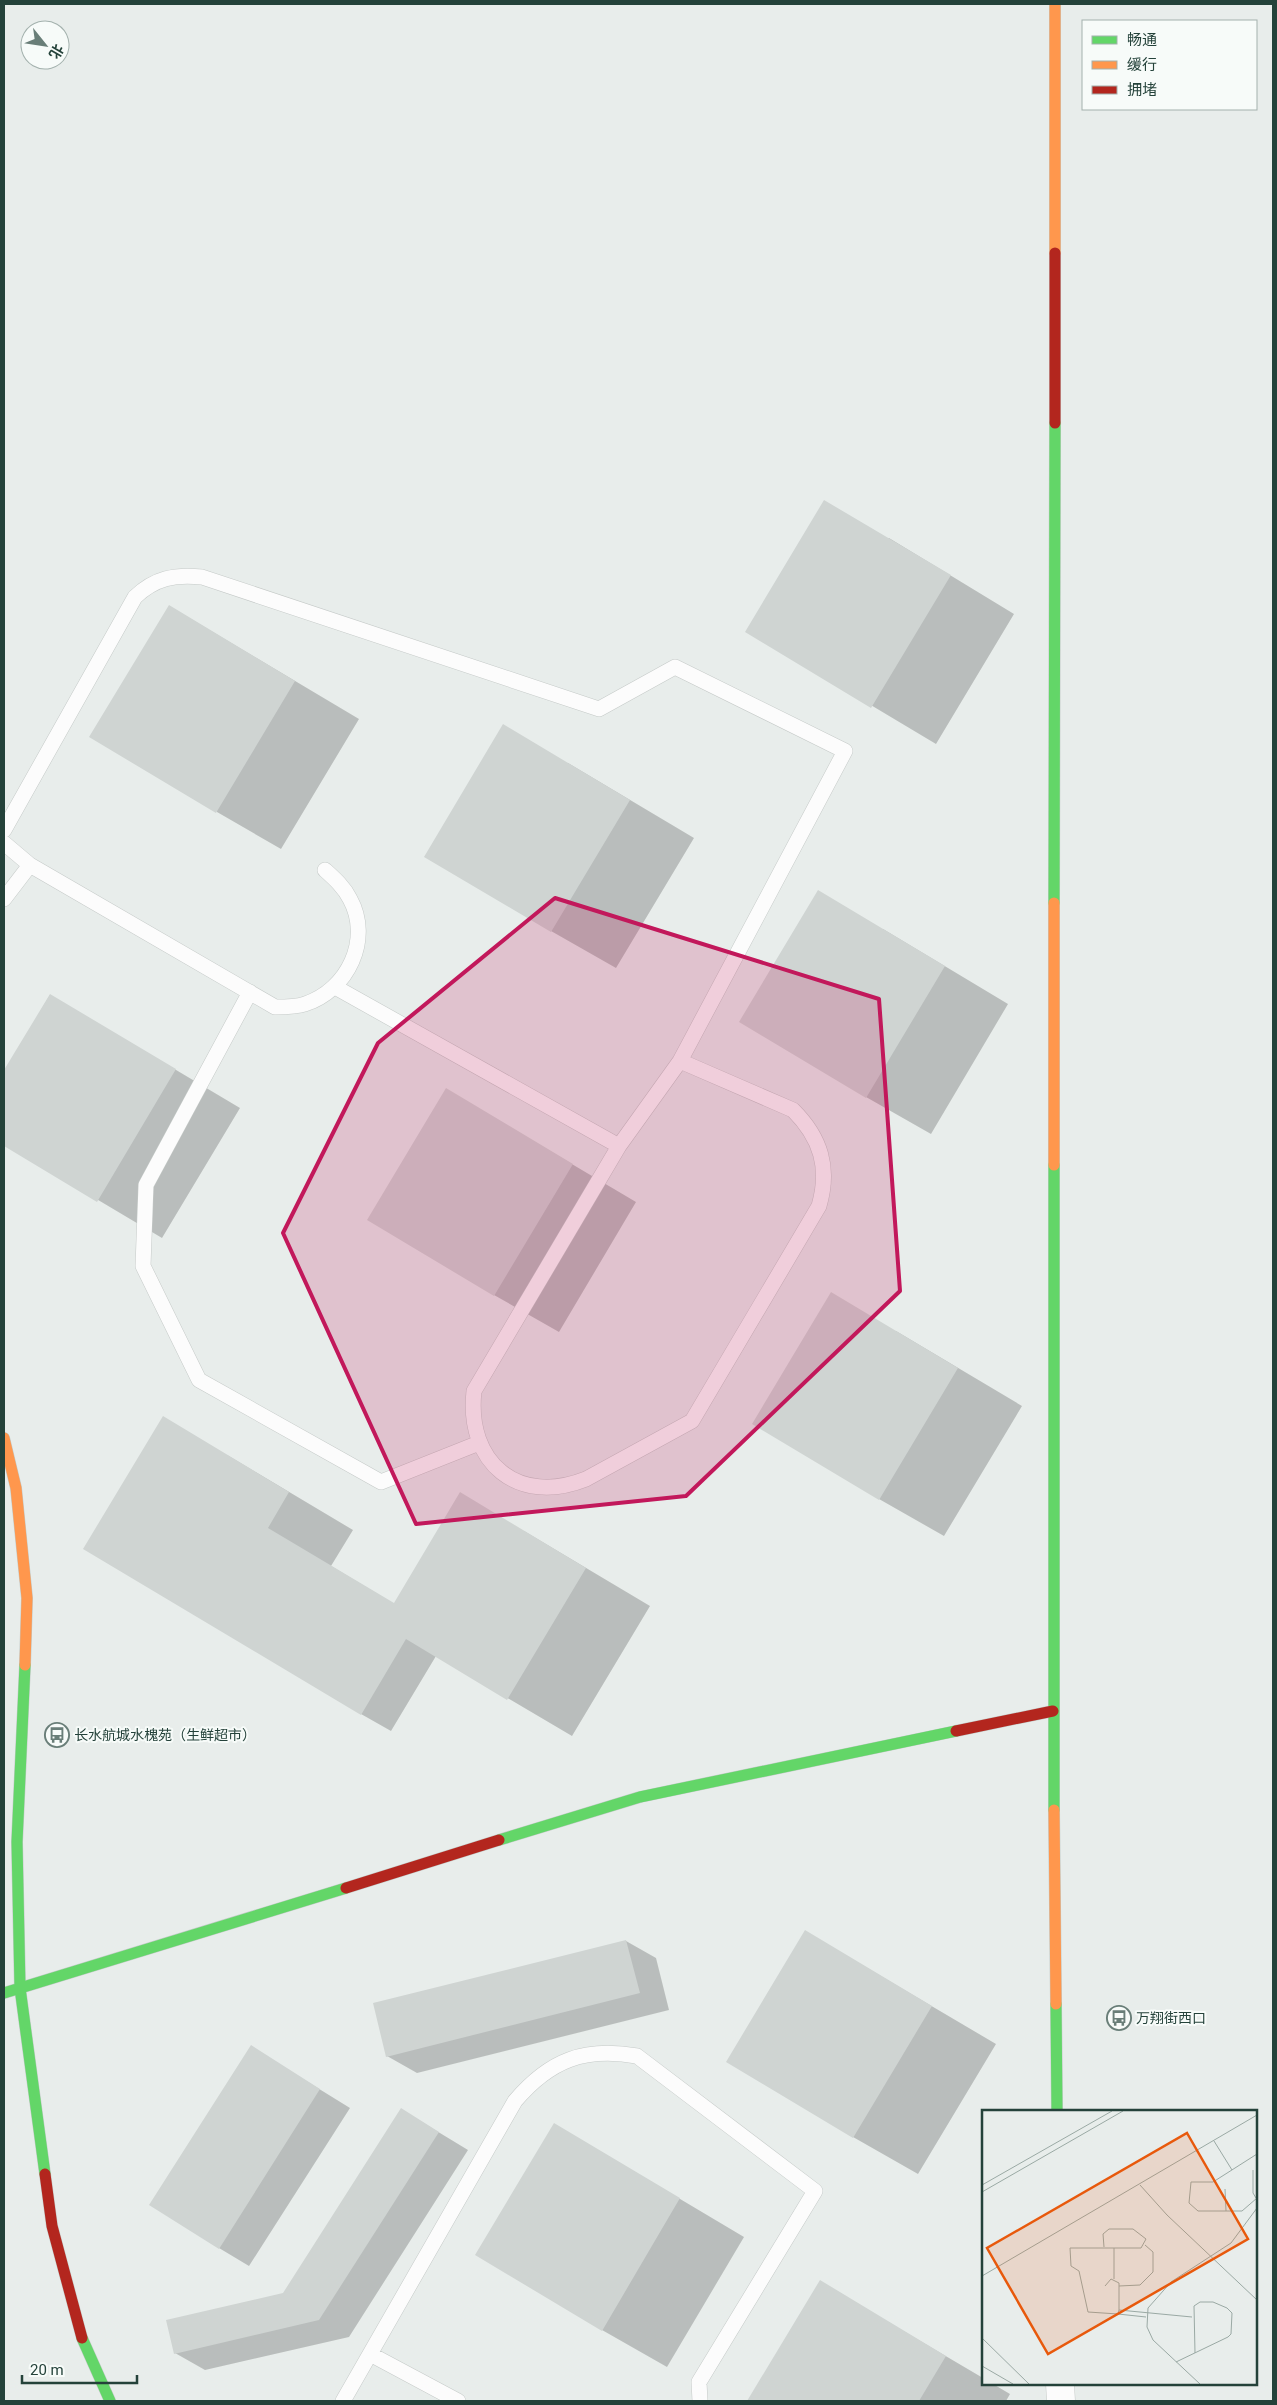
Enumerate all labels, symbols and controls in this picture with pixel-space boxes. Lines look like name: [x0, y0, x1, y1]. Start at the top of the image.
north arrow: [20, 20, 70, 70]
legend: [1082, 20, 1257, 110]
text: 畅通: [1127, 31, 1157, 49]
text: 北: [46, 41, 67, 62]
text: 缓行: [1127, 56, 1157, 74]
text: 拥堵: [1127, 81, 1157, 99]
bus stop icon: 长水航城水槐苑（生鲜超市）: [44, 1722, 70, 1748]
place label: 长水航城水槐苑（生鲜超市）: [74, 1727, 256, 1743]
bus stop icon: 万翔街西口: [1106, 2005, 1132, 2031]
place label: 万翔街西口: [1136, 2010, 1206, 2026]
inset map: [982, 2110, 1257, 2385]
scale bar: [22, 2352, 138, 2384]
text: 20 m: [30, 2361, 64, 2379]

